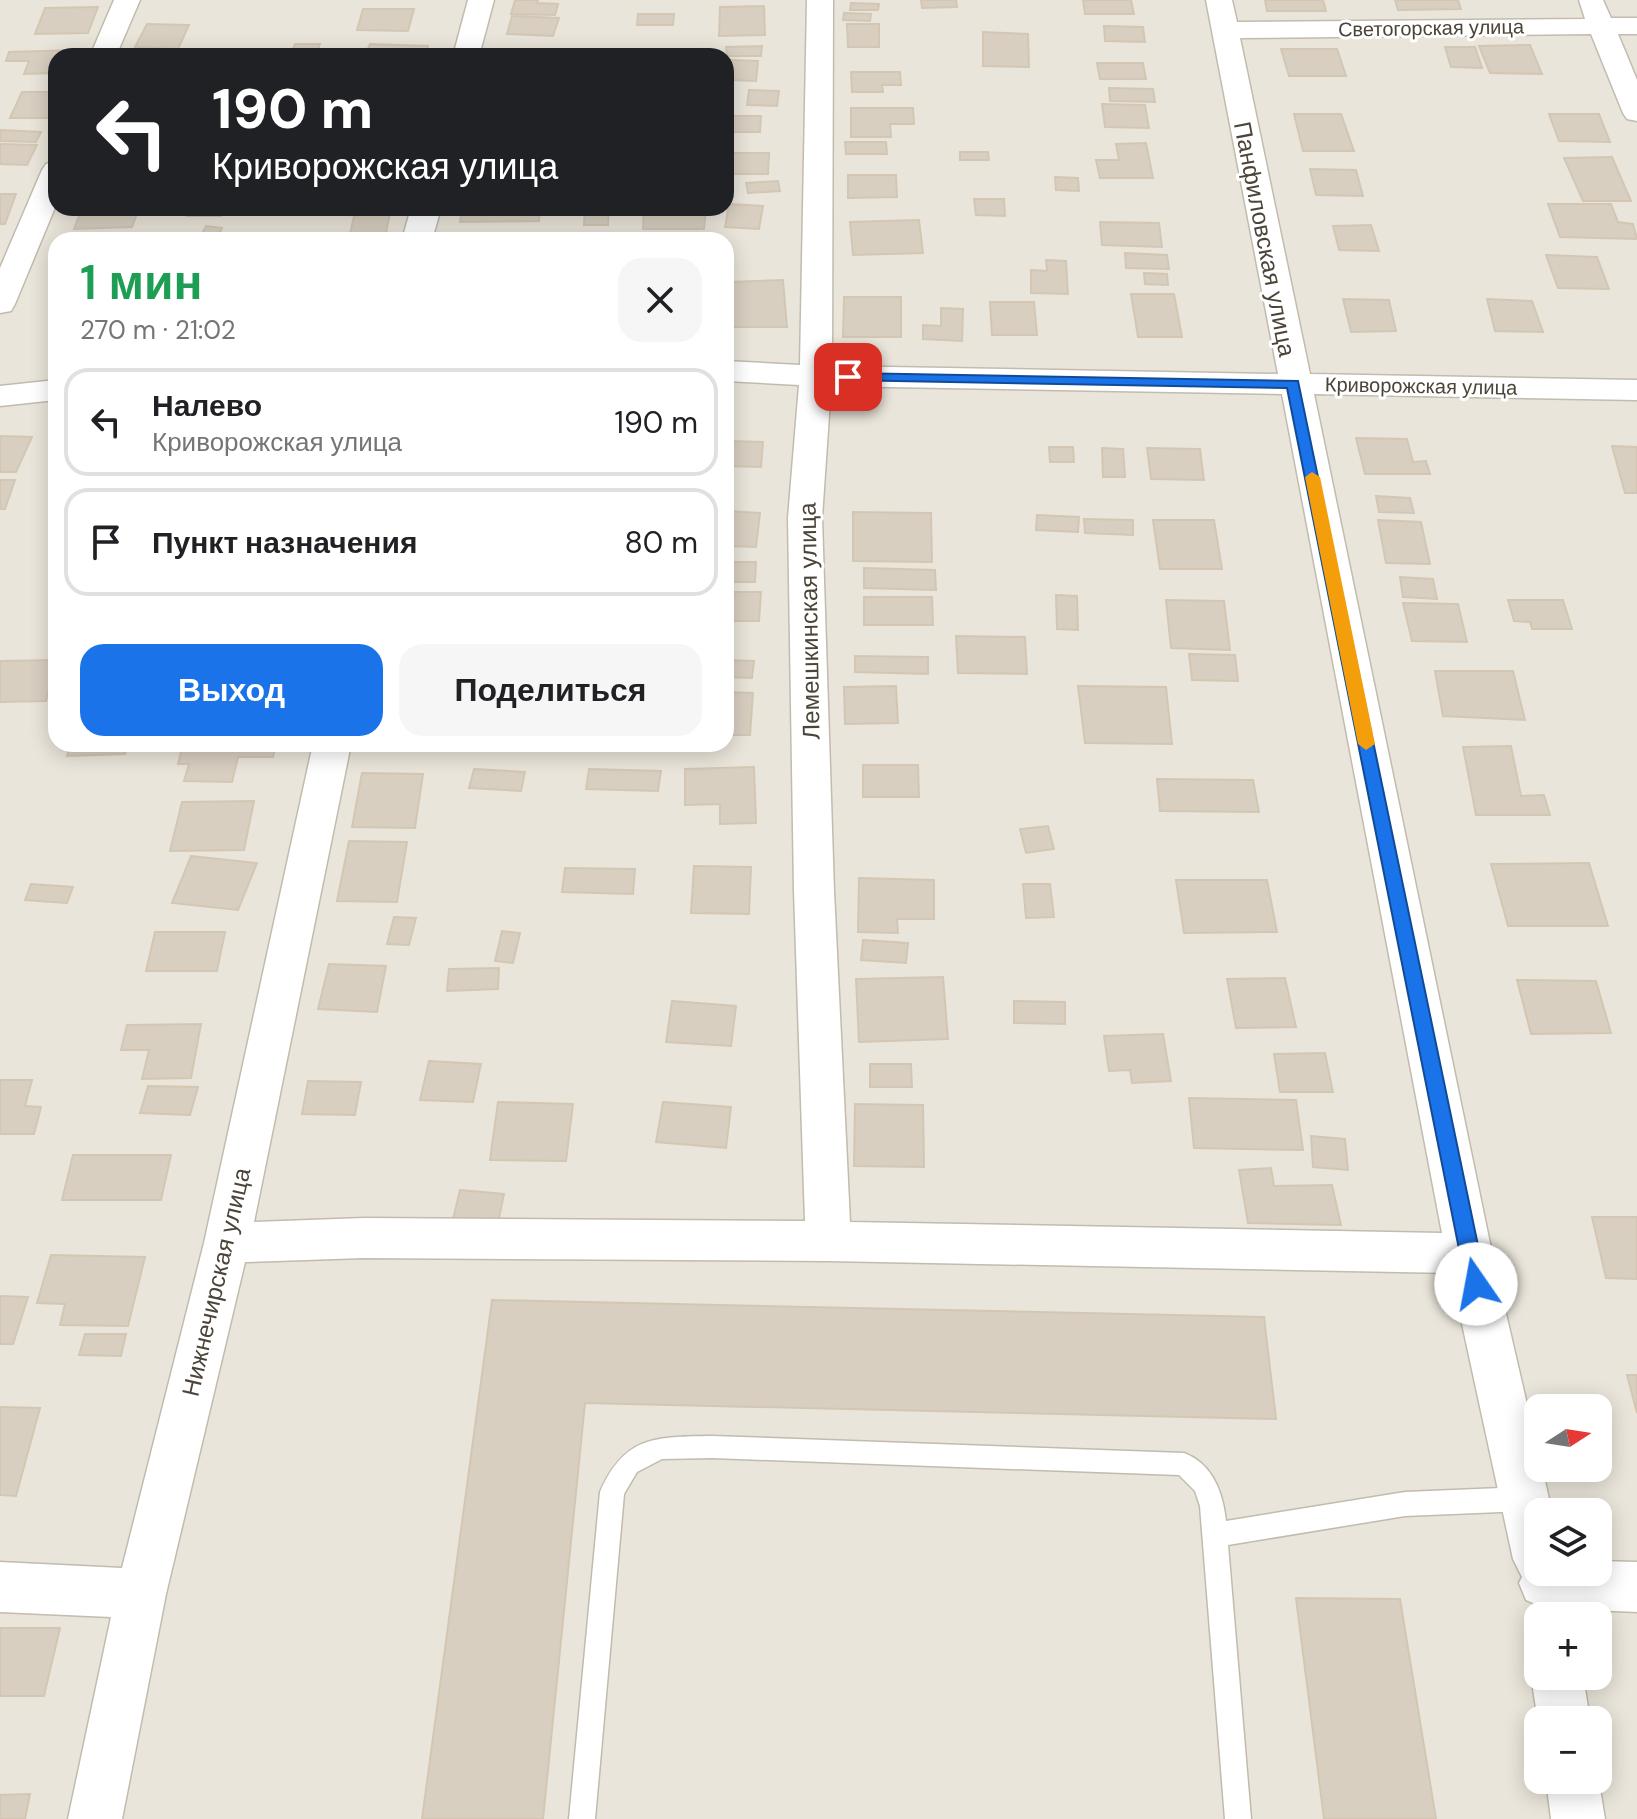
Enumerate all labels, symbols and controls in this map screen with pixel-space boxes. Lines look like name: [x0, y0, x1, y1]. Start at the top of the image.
street label: Светогорская улица: [1338, 13, 1525, 43]
text: 190 m: [212, 72, 373, 145]
icon: left: [80, 80, 184, 184]
street label: Панфиловская улица: [1227, 119, 1303, 360]
text: Криворожская улица: [212, 143, 558, 190]
text: 1 мин: [80, 251, 202, 314]
button: close: [618, 258, 702, 342]
text: 270 m · 21:02: [80, 313, 236, 347]
pin: [814, 343, 882, 411]
icon: arrive: [826, 355, 870, 399]
street label: Криворожская улица: [1325, 371, 1518, 401]
text: Налево: [152, 386, 262, 425]
icon: left: [84, 400, 128, 444]
text: 190 m: [615, 403, 698, 442]
text: Криворожская улица: [152, 425, 402, 459]
street label: Лемешкинская улица: [791, 502, 827, 740]
icon: arrive: [84, 520, 128, 564]
text: Пункт назначения: [152, 523, 417, 562]
text: 80 m: [625, 523, 698, 562]
button: Выход: [80, 644, 383, 736]
button: Поделиться: [399, 644, 702, 736]
street label: Нижнечирская улица: [175, 1164, 258, 1399]
position arrow: [1434, 1242, 1518, 1326]
north arrow: [1524, 1394, 1612, 1482]
map controls: [1524, 1394, 1612, 1794]
button: layers: [1524, 1498, 1612, 1586]
button: +: [1524, 1602, 1612, 1690]
button: −: [1524, 1706, 1612, 1794]

